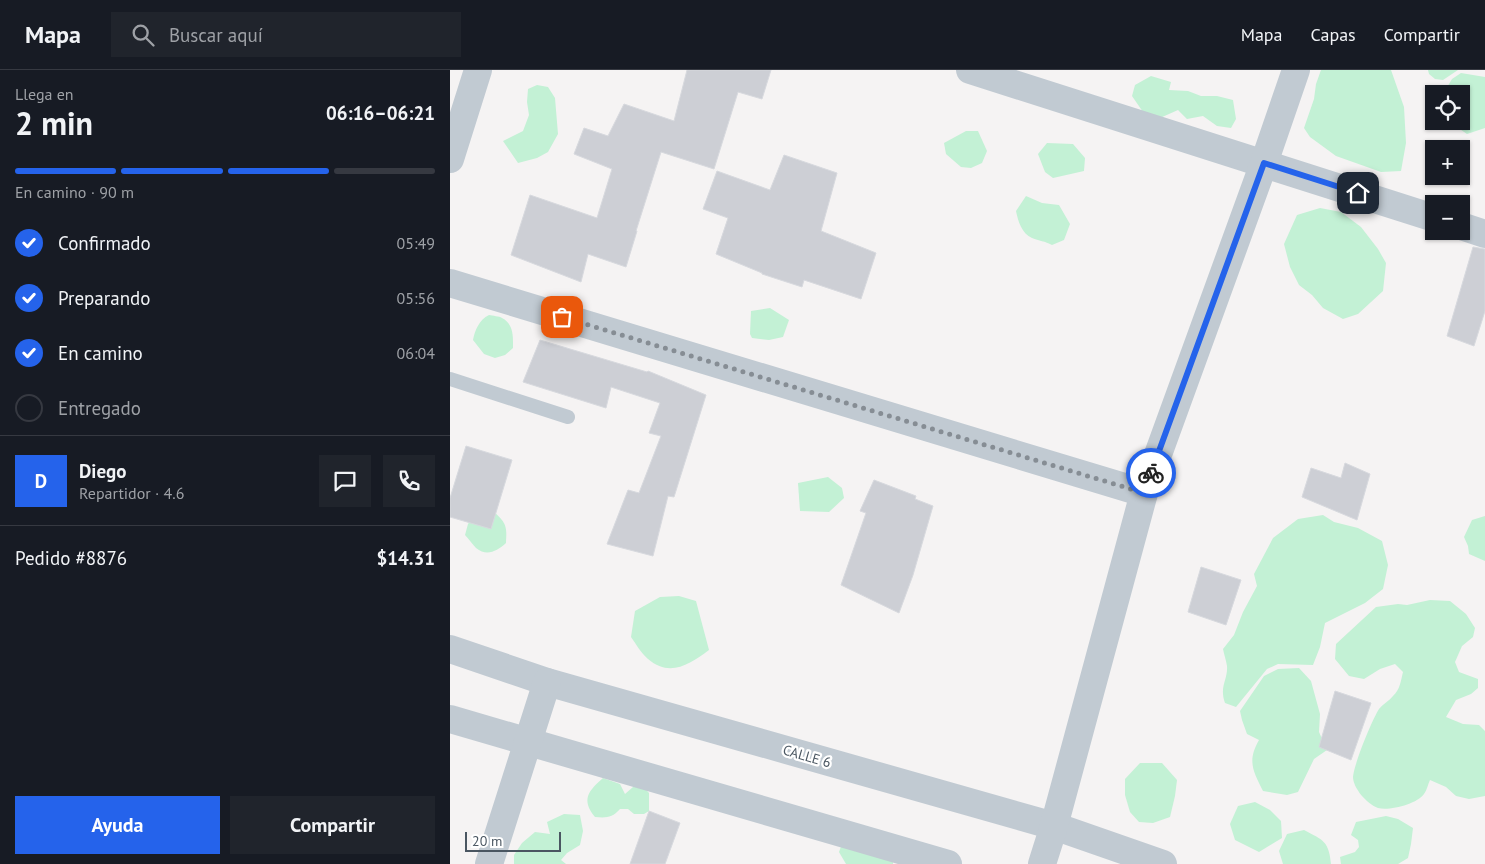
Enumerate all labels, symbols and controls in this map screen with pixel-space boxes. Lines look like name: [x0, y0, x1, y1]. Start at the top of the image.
search box: [111, 12, 461, 57]
text: Mapa: [25, 19, 81, 50]
icon: search: [129, 21, 157, 49]
text: Buscar aquí: [169, 23, 263, 47]
text: Mapa: [1241, 23, 1283, 46]
text: Capas: [1311, 23, 1356, 46]
text: Compartir: [1384, 23, 1460, 46]
text: Llega en: [15, 84, 74, 104]
map controls: [1425, 85, 1470, 240]
button: locate: [1425, 85, 1470, 130]
text: 06:16–06:21: [326, 101, 435, 125]
text: 2 min: [15, 102, 93, 144]
button: +: [1425, 140, 1470, 185]
pin: [1337, 172, 1379, 214]
icon: home: [1344, 179, 1372, 207]
text: En camino · 90 m: [15, 182, 134, 202]
button: −: [1425, 195, 1470, 240]
icon: check: [15, 229, 43, 257]
text: Confirmado: [58, 231, 151, 255]
text: 05:49: [397, 233, 435, 253]
icon: check: [15, 284, 43, 312]
text: Preparando: [58, 286, 150, 310]
text: 05:56: [397, 288, 435, 308]
pin: [541, 296, 583, 338]
icon: bag: [548, 303, 576, 331]
icon: check: [15, 339, 43, 367]
text: En camino: [58, 341, 143, 365]
text: 06:04: [397, 343, 435, 363]
text: Entregado: [58, 396, 141, 420]
courier: [1126, 448, 1176, 498]
button: chat: [319, 455, 371, 507]
button: phone: [383, 455, 435, 507]
text: Diego: [79, 459, 126, 483]
icon: bike: [1137, 459, 1165, 487]
text: D: [35, 469, 47, 493]
text: Repartidor · 4.6: [79, 483, 184, 503]
text: Pedido #8876: [15, 546, 127, 570]
text: $14.31: [376, 546, 435, 570]
street label: CALLE 6: [781, 741, 833, 771]
button: Ayuda: [15, 796, 220, 854]
button: Compartir: [230, 796, 435, 854]
scale bar: [465, 829, 561, 852]
text: 20 m: [472, 832, 502, 850]

